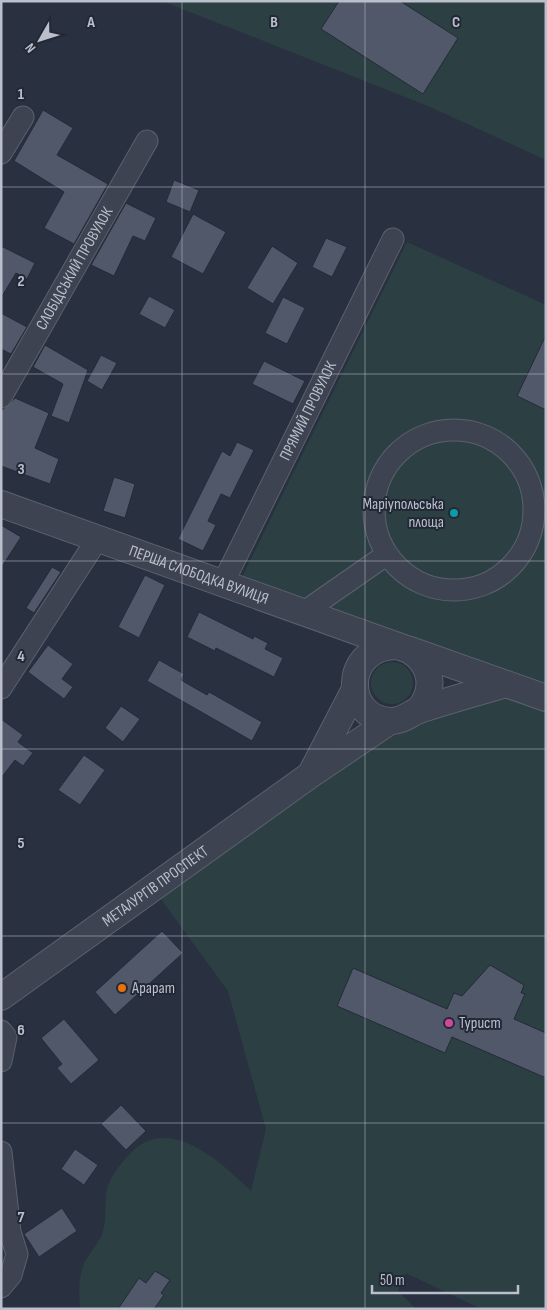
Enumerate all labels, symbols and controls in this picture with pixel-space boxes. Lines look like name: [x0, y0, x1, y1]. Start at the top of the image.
text: A: [86, 13, 95, 32]
text: B: [270, 13, 278, 32]
text: C: [452, 13, 460, 32]
north arrow: [15, 15, 65, 65]
text: N: [21, 40, 39, 56]
text: 1: [18, 85, 25, 104]
street label: СЛОБІДСЬКИЙ ПРОВУЛОК: [32, 203, 117, 333]
text: 2: [17, 272, 25, 291]
street label: ПРЯМИЙ ПРОВУЛОК: [276, 357, 341, 464]
text: 3: [17, 460, 25, 479]
place label: Маріупольська площа: [363, 495, 444, 532]
marker: Маріупольська площа: [448, 507, 460, 519]
street label: ПЕРША СЛОБОДКА ВУЛИЦЯ: [126, 541, 271, 608]
text: 4: [17, 647, 25, 666]
text: 5: [17, 834, 25, 853]
street label: МЕТАЛУРГІВ ПРОСПЕКТ: [98, 841, 213, 931]
place label: Арарат: [131, 979, 175, 998]
marker: Арарат: [116, 982, 128, 994]
place label: Турист: [459, 1014, 501, 1033]
marker: Турист: [443, 1017, 455, 1029]
text: 6: [17, 1021, 25, 1040]
text: 7: [18, 1208, 25, 1227]
scale bar: [372, 1262, 518, 1294]
text: 50 m: [380, 1271, 405, 1290]

